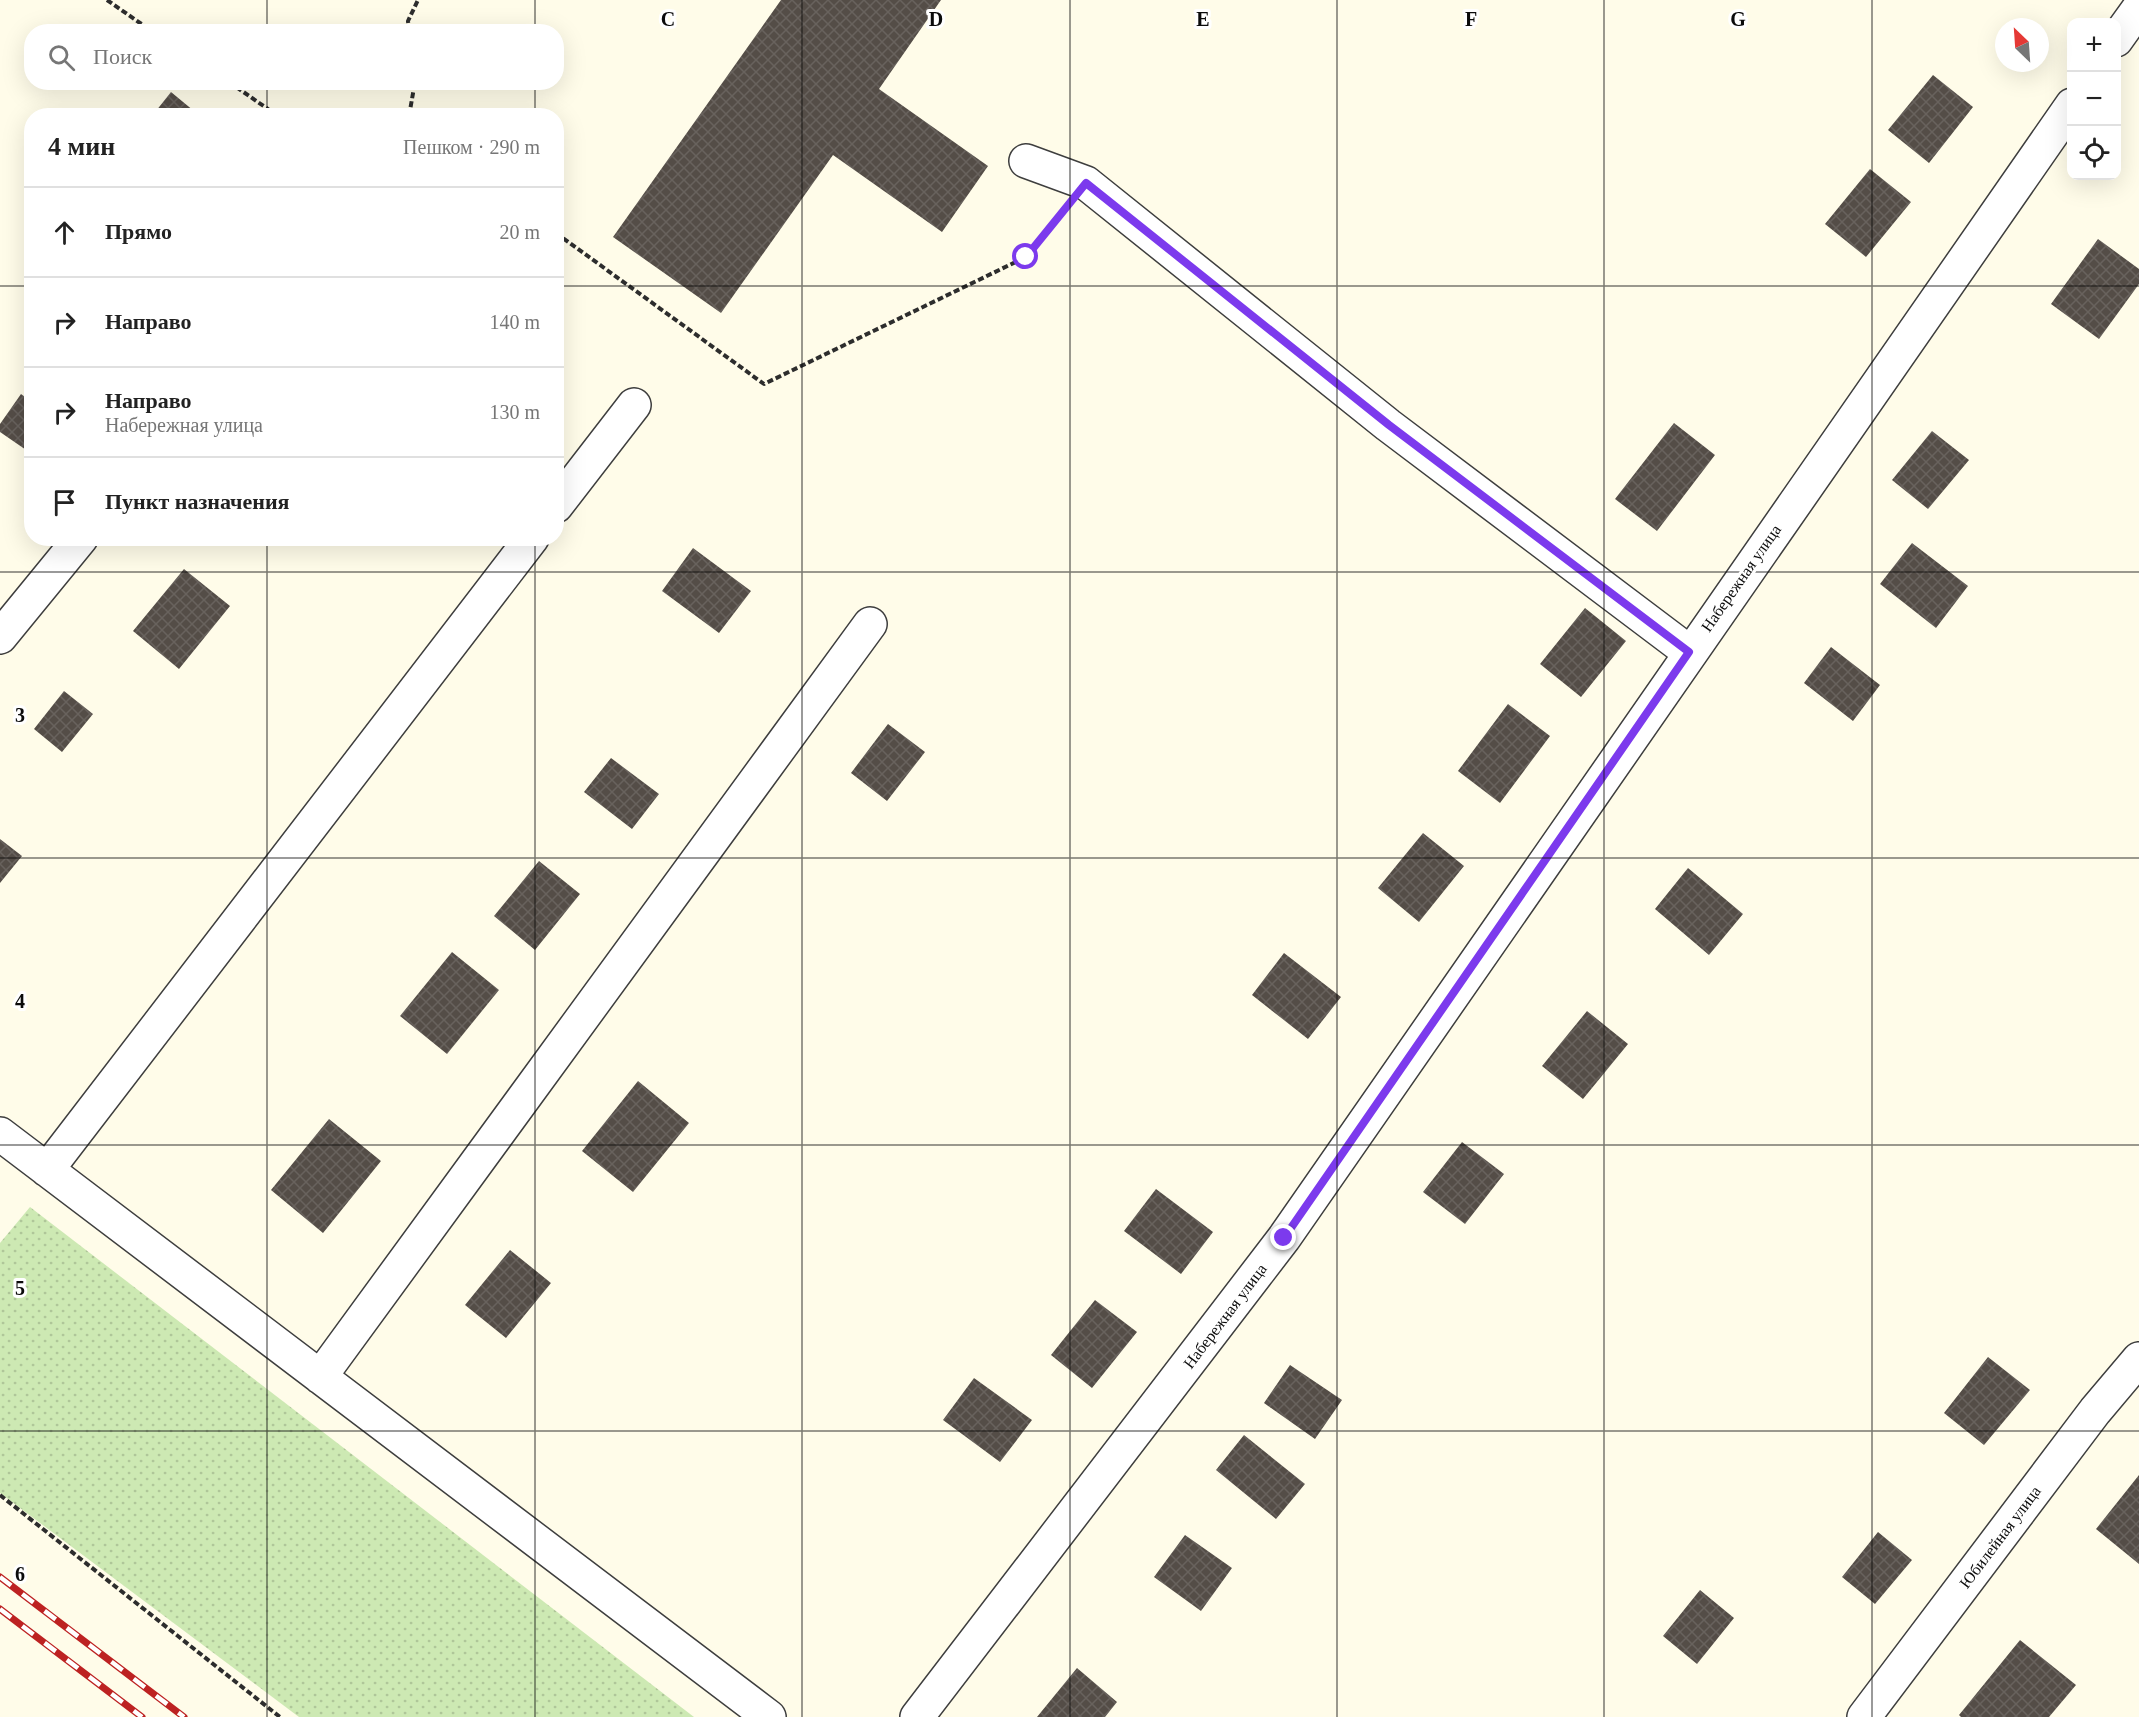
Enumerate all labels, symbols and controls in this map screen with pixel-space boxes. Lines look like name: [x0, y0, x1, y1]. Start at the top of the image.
text: C: [661, 8, 675, 30]
text: D: [929, 8, 943, 30]
text: E: [1196, 8, 1210, 30]
text: F: [1465, 8, 1477, 30]
text: G: [1730, 8, 1746, 30]
north arrow: [1995, 18, 2049, 72]
map controls: [2067, 18, 2121, 180]
button: +: [2067, 18, 2121, 72]
search box: [24, 24, 564, 90]
icon: search: [45, 41, 78, 74]
text: Поиск: [93, 44, 152, 69]
button: −: [2067, 72, 2121, 126]
button: locate: [2067, 126, 2121, 180]
text: 4 мин: [48, 132, 115, 161]
text: Пешком · 290 m: [403, 136, 540, 158]
icon: ahead: [48, 216, 81, 249]
text: Прямо: [105, 219, 172, 244]
text: 20 m: [499, 221, 540, 243]
route start: [1012, 243, 1038, 269]
icon: right: [48, 306, 81, 339]
text: Направо: [105, 309, 191, 334]
text: 140 m: [489, 311, 540, 333]
text: Направо: [105, 388, 191, 413]
icon: right: [48, 396, 81, 429]
text: 130 m: [489, 401, 540, 423]
text: Набережная улица: [105, 414, 263, 436]
icon: arrive: [48, 486, 81, 519]
text: Пункт назначения: [105, 489, 290, 514]
street label: Набережная улица: [1698, 521, 1785, 635]
text: 3: [15, 704, 25, 726]
text: 4: [15, 990, 25, 1012]
route end: [1270, 1224, 1296, 1250]
street label: Набережная улица: [1180, 1260, 1271, 1372]
text: 5: [15, 1277, 25, 1299]
street label: Юбилейная улица: [1956, 1483, 2045, 1592]
text: 6: [15, 1563, 25, 1585]

